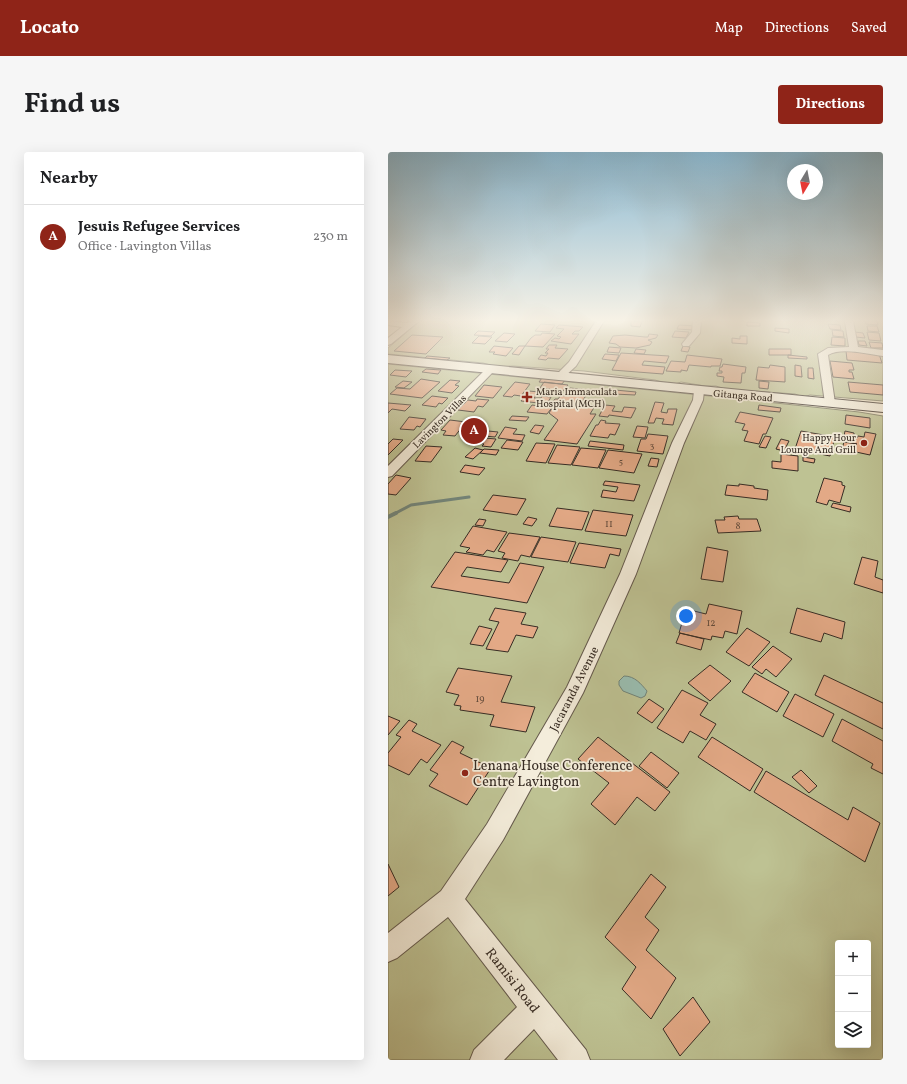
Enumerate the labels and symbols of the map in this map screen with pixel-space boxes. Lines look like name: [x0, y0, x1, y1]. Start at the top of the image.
north arrow: [787, 164, 823, 200]
place label: Maria Immaculata Hospital (MCH): [536, 385, 617, 411]
street label: Gitanga Road: [713, 386, 773, 406]
marker: Maria Immaculata Hospital (MCH): [521, 391, 533, 403]
street label: Lavington Villas: [410, 392, 470, 452]
pin: A: [461, 416, 487, 446]
place label: Happy Hour Lounge And Grill: [780, 431, 856, 457]
marker: Happy Hour Lounge And Grill: [859, 438, 869, 448]
house number: 3: [650, 439, 655, 452]
house number: 5: [619, 455, 623, 468]
house number: 11: [605, 517, 613, 531]
house number: 8: [735, 519, 741, 533]
your location: [676, 606, 696, 626]
house number: 12: [706, 616, 716, 630]
street label: Jacaranda Avenue: [546, 644, 603, 735]
house number: 19: [475, 692, 485, 706]
place label: Lenana House Conference Centre Lavington: [473, 757, 633, 792]
marker: Lenana House Conference Centre Lavington: [460, 768, 470, 778]
street label: Ramisi Road: [480, 944, 543, 1017]

